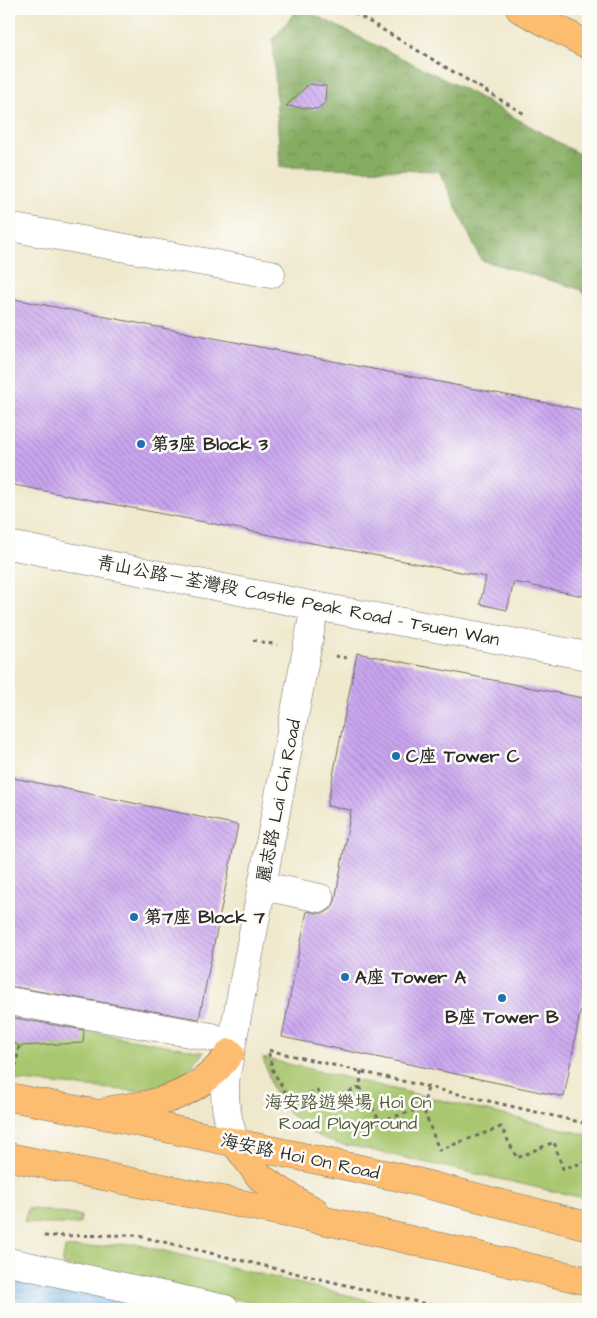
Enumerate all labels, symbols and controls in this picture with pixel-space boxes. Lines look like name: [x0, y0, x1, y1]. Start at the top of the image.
place label: 第3座 Block 3: [151, 432, 269, 457]
marker: 第3座 Block 3: [135, 438, 147, 450]
street label: 青山公路－荃灣段 Castle Peak Road – Tsuen Wan: [95, 550, 501, 652]
street label: 麗志路 Lai Chi Road: [251, 717, 307, 885]
place label: C座 Tower C: [406, 744, 520, 769]
marker: C座 Tower C: [390, 750, 402, 762]
place label: 第7座 Block 7: [144, 905, 266, 930]
marker: 第7座 Block 7: [128, 911, 140, 923]
place label: A座 Tower A: [355, 965, 467, 990]
marker: A座 Tower A: [339, 971, 351, 983]
marker: B座 Tower B: [496, 992, 508, 1004]
place label: B座 Tower B: [445, 1005, 559, 1030]
park label: 海安路遊樂場 Hoi On Road Playground: [264, 1090, 432, 1137]
street label: 海安路 Hoi On Road: [218, 1128, 382, 1186]

